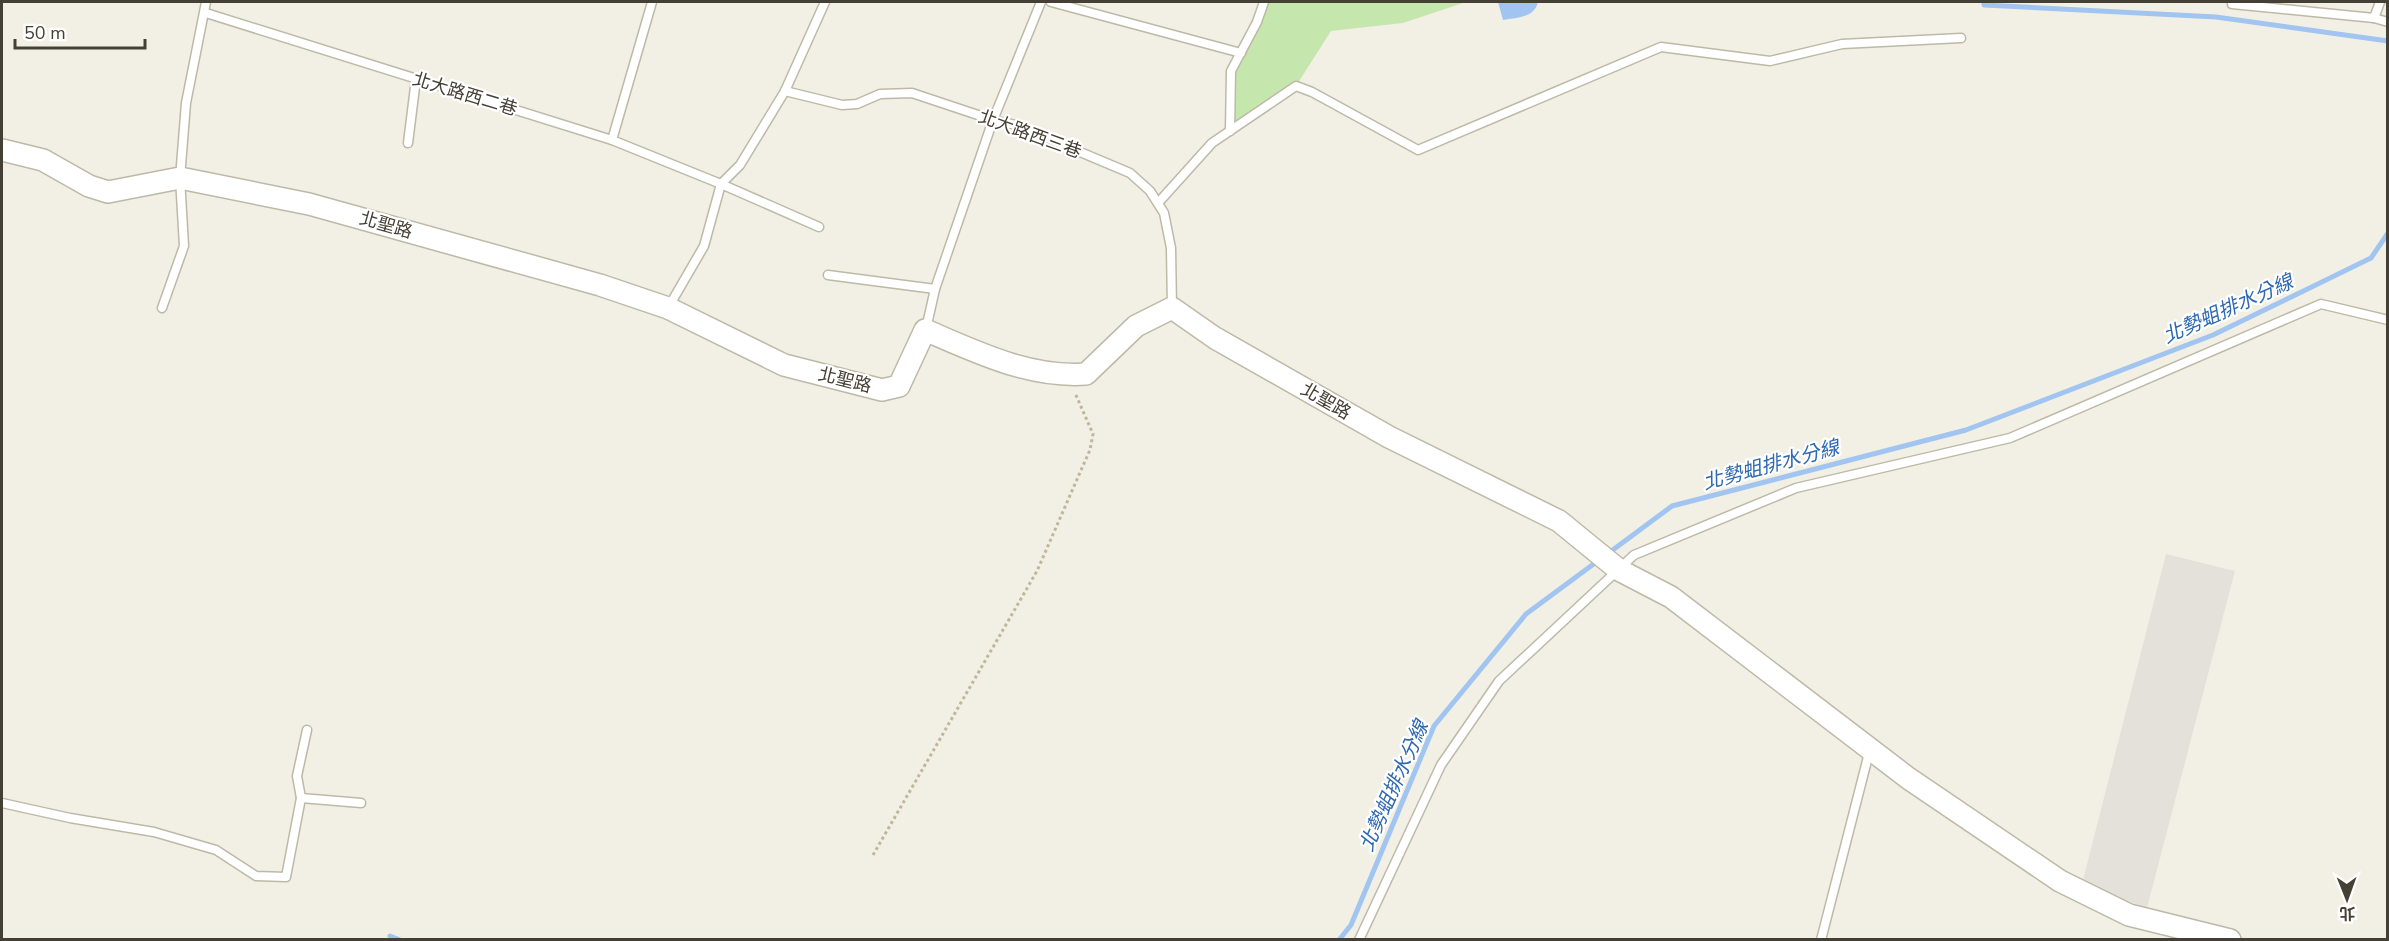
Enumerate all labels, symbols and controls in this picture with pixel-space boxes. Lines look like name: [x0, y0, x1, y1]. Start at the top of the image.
scale bar: [15, 12, 146, 50]
text: 50 m: [24, 21, 66, 45]
street label: 北大路西二巷: [410, 67, 520, 121]
street label: 北大路西三巷: [975, 104, 1085, 164]
street label: 北聖路: [357, 206, 415, 244]
water label: 北勢蛆排水分線: [2159, 267, 2299, 350]
street label: 北聖路: [816, 362, 874, 398]
street label: 北聖路: [1297, 377, 1355, 425]
water label: 北勢蛆排水分線: [1700, 433, 1844, 496]
water label: 北勢蛆排水分線: [1353, 715, 1436, 855]
north arrow: [2317, 869, 2377, 929]
text: 北: [2339, 902, 2355, 924]

